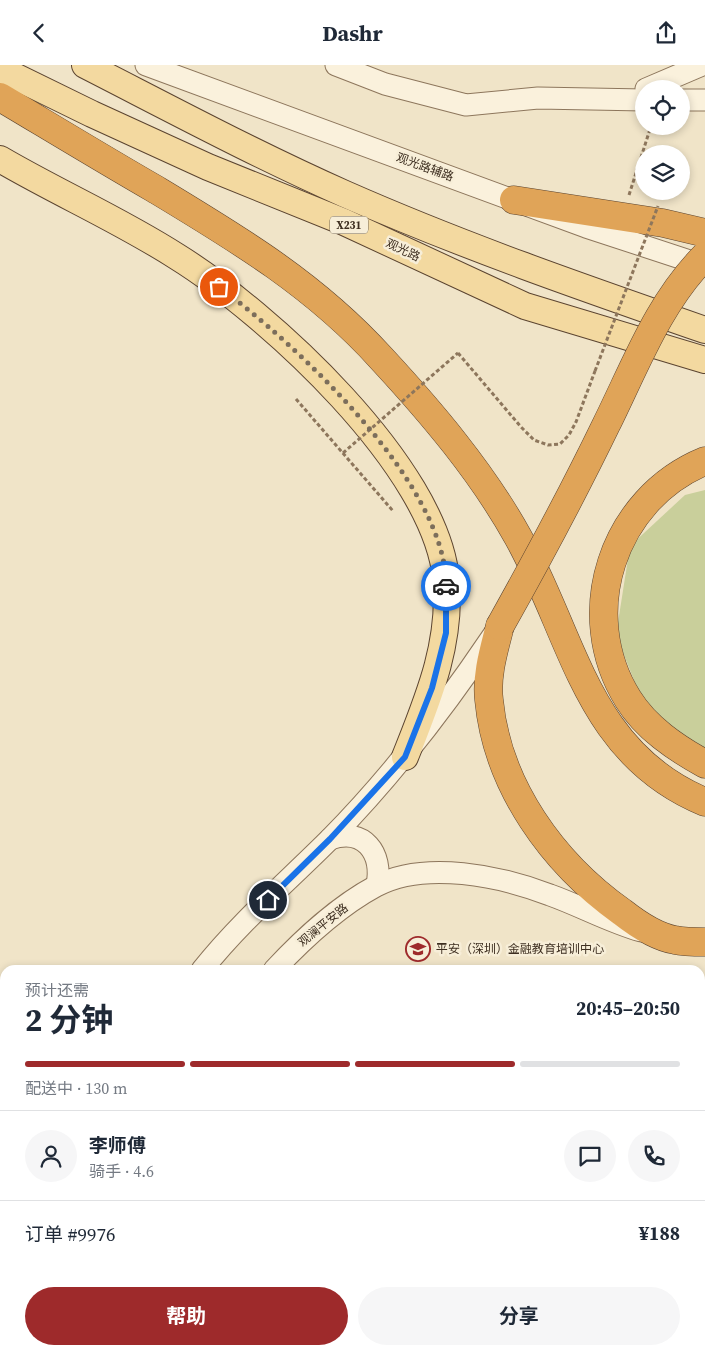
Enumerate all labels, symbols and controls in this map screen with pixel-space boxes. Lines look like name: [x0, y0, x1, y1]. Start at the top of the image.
text: Dashr: [322, 18, 383, 48]
icon: back: [25, 19, 53, 47]
icon: share: [652, 19, 680, 47]
map controls: [635, 80, 690, 200]
button: locate: [635, 80, 690, 135]
button: layers: [635, 145, 690, 200]
street label: 观光路辅路: [394, 149, 456, 185]
road number: X231: [330, 217, 368, 233]
street label: 观光路: [383, 235, 423, 265]
pin: [198, 266, 240, 308]
icon: bag: [205, 273, 233, 301]
courier: [421, 561, 471, 611]
icon: car: [432, 572, 460, 600]
pin: [247, 879, 289, 921]
icon: home: [254, 886, 282, 914]
street label: 观澜平安路: [295, 900, 351, 950]
school or university icon: 平安（深圳）金融教育培训中心: [405, 936, 431, 962]
place label: 平安（深圳）金融教育培训中心: [436, 941, 604, 957]
text: 预计还需: [25, 979, 89, 1001]
text: 20:45–20:50: [576, 995, 680, 1021]
text: 2 分钟: [25, 998, 113, 1042]
text: 配送中 · 130 m: [25, 1077, 127, 1099]
button: person: [25, 1130, 77, 1182]
button: chat: [564, 1130, 616, 1182]
button: phone: [628, 1130, 680, 1182]
text: 李师傅: [89, 1132, 146, 1158]
text: 骑手 · 4.6: [89, 1160, 154, 1182]
text: ¥188: [639, 1220, 680, 1246]
text: 订单 #9976: [25, 1221, 115, 1247]
button: 帮助: [25, 1287, 348, 1345]
button: 分享: [358, 1287, 680, 1345]

